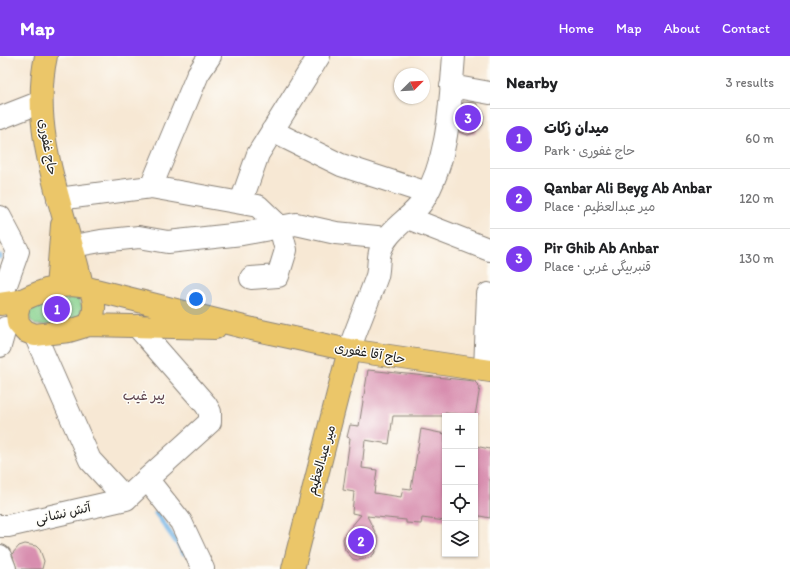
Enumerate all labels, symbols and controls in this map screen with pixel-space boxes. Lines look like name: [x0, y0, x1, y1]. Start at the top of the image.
text: Map: [20, 17, 55, 40]
text: Home: [559, 20, 594, 37]
text: Map: [616, 20, 642, 37]
text: About: [664, 20, 700, 37]
text: Contact: [722, 20, 770, 37]
north arrow: [394, 68, 430, 104]
text: Nearby: [506, 72, 558, 92]
text: 3 results: [725, 75, 774, 90]
pin: 3: [455, 103, 481, 133]
street label: حاج غفوری: [34, 118, 60, 177]
text: میدان زکات: [544, 119, 609, 137]
text: 1: [516, 131, 522, 146]
text: 60 m: [745, 131, 774, 146]
text: Park · حاج غفوری: [544, 143, 635, 158]
text: Qanbar Ali Beyg Ab Anbar: [544, 179, 712, 197]
text: 2: [516, 191, 522, 206]
text: 120 m: [739, 191, 774, 206]
text: Place · میر عبدالعظیم: [544, 199, 655, 214]
text: Pir Ghib Ab Anbar: [544, 239, 659, 257]
text: 3: [515, 251, 523, 266]
text: 130 m: [739, 251, 774, 266]
text: Place · قنبربیگی غربی: [544, 259, 651, 274]
your location: [186, 289, 206, 309]
pin: 1: [44, 294, 70, 324]
street label: حاج آقا غفوری: [333, 339, 407, 369]
district label: پیر غیب: [123, 387, 165, 405]
map controls: [442, 413, 478, 557]
button: +: [442, 413, 478, 449]
street label: میر عبدالعظیم: [304, 423, 341, 498]
button: −: [442, 449, 478, 485]
button: locate: [442, 485, 478, 521]
street label: آتش نشانی: [34, 499, 93, 529]
button: layers: [442, 521, 478, 557]
pin: 2: [348, 526, 374, 556]

